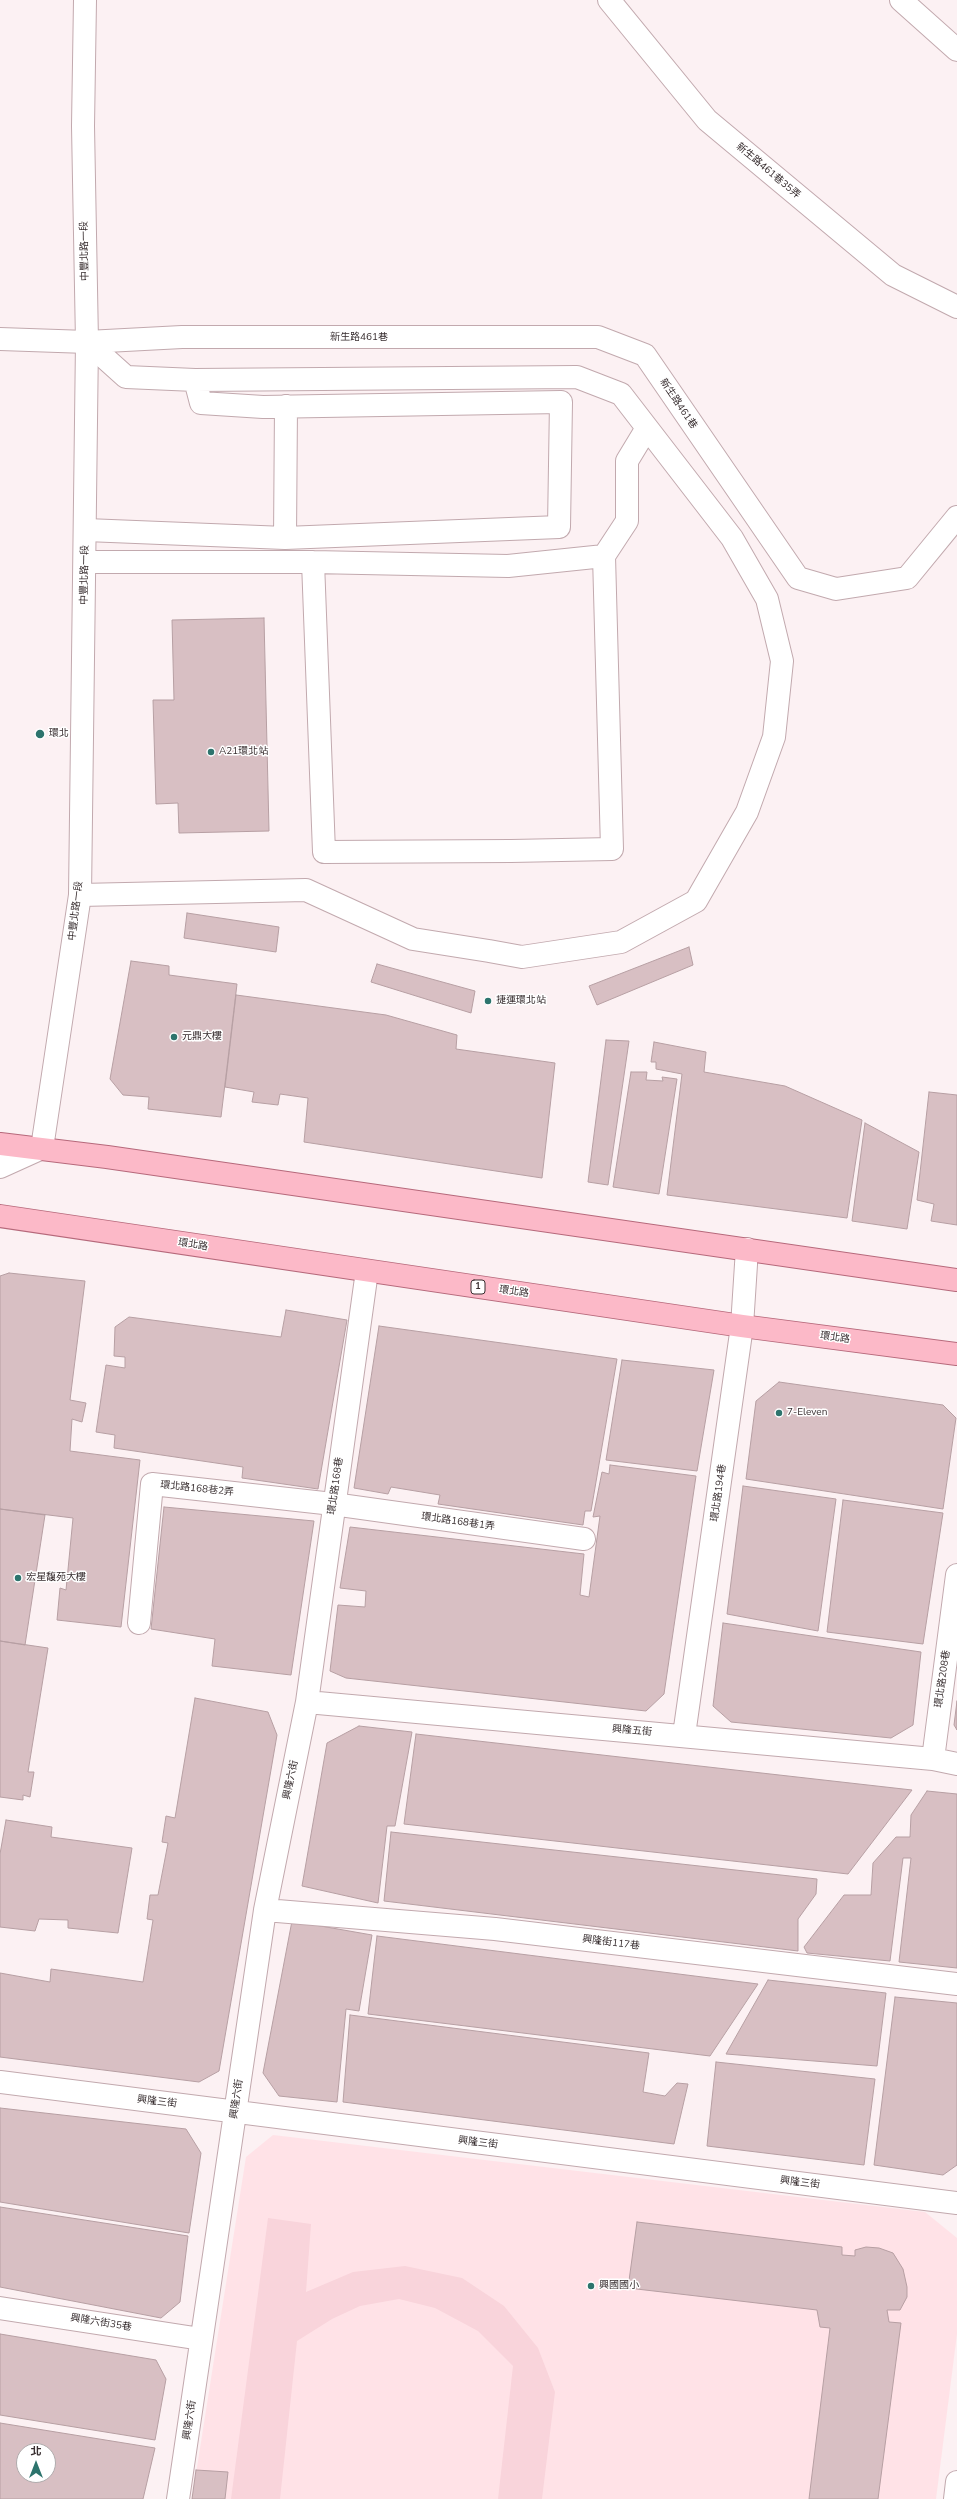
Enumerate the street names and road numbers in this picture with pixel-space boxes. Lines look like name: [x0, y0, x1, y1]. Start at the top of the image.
street label: 新生路461巷35弄: [734, 141, 802, 201]
street label: 中豐北路一段: [78, 221, 92, 281]
street label: 新生路461巷: [330, 332, 388, 344]
street label: 新生路461巷: [657, 377, 699, 431]
street label: 中豐北路一段: [78, 545, 92, 605]
street label: 中豐北路一段: [66, 880, 86, 942]
street label: 環北路: [177, 1237, 209, 1253]
road number: 1: [471, 1280, 485, 1294]
street label: 環北路: [498, 1284, 530, 1300]
street label: 環北路: [819, 1330, 851, 1346]
street label: 環北路168巷: [326, 1456, 346, 1516]
street label: 環北路194巷: [709, 1463, 729, 1523]
street label: 環北路168巷2弄: [160, 1479, 234, 1499]
street label: 環北路168巷1弄: [421, 1511, 495, 1533]
street label: 環北路208巷: [933, 1649, 953, 1709]
street label: 興隆五街: [612, 1723, 652, 1739]
street label: 興隆六街: [281, 1759, 301, 1801]
street label: 興隆街117巷: [581, 1934, 641, 1952]
street label: 興隆六街: [228, 2078, 246, 2120]
street label: 興隆三街: [136, 2094, 178, 2110]
street label: 興隆三街: [457, 2135, 499, 2151]
street label: 興隆三街: [779, 2175, 821, 2191]
street label: 興隆六街35巷: [69, 2312, 133, 2334]
street label: 興隆六街: [181, 2399, 199, 2441]

